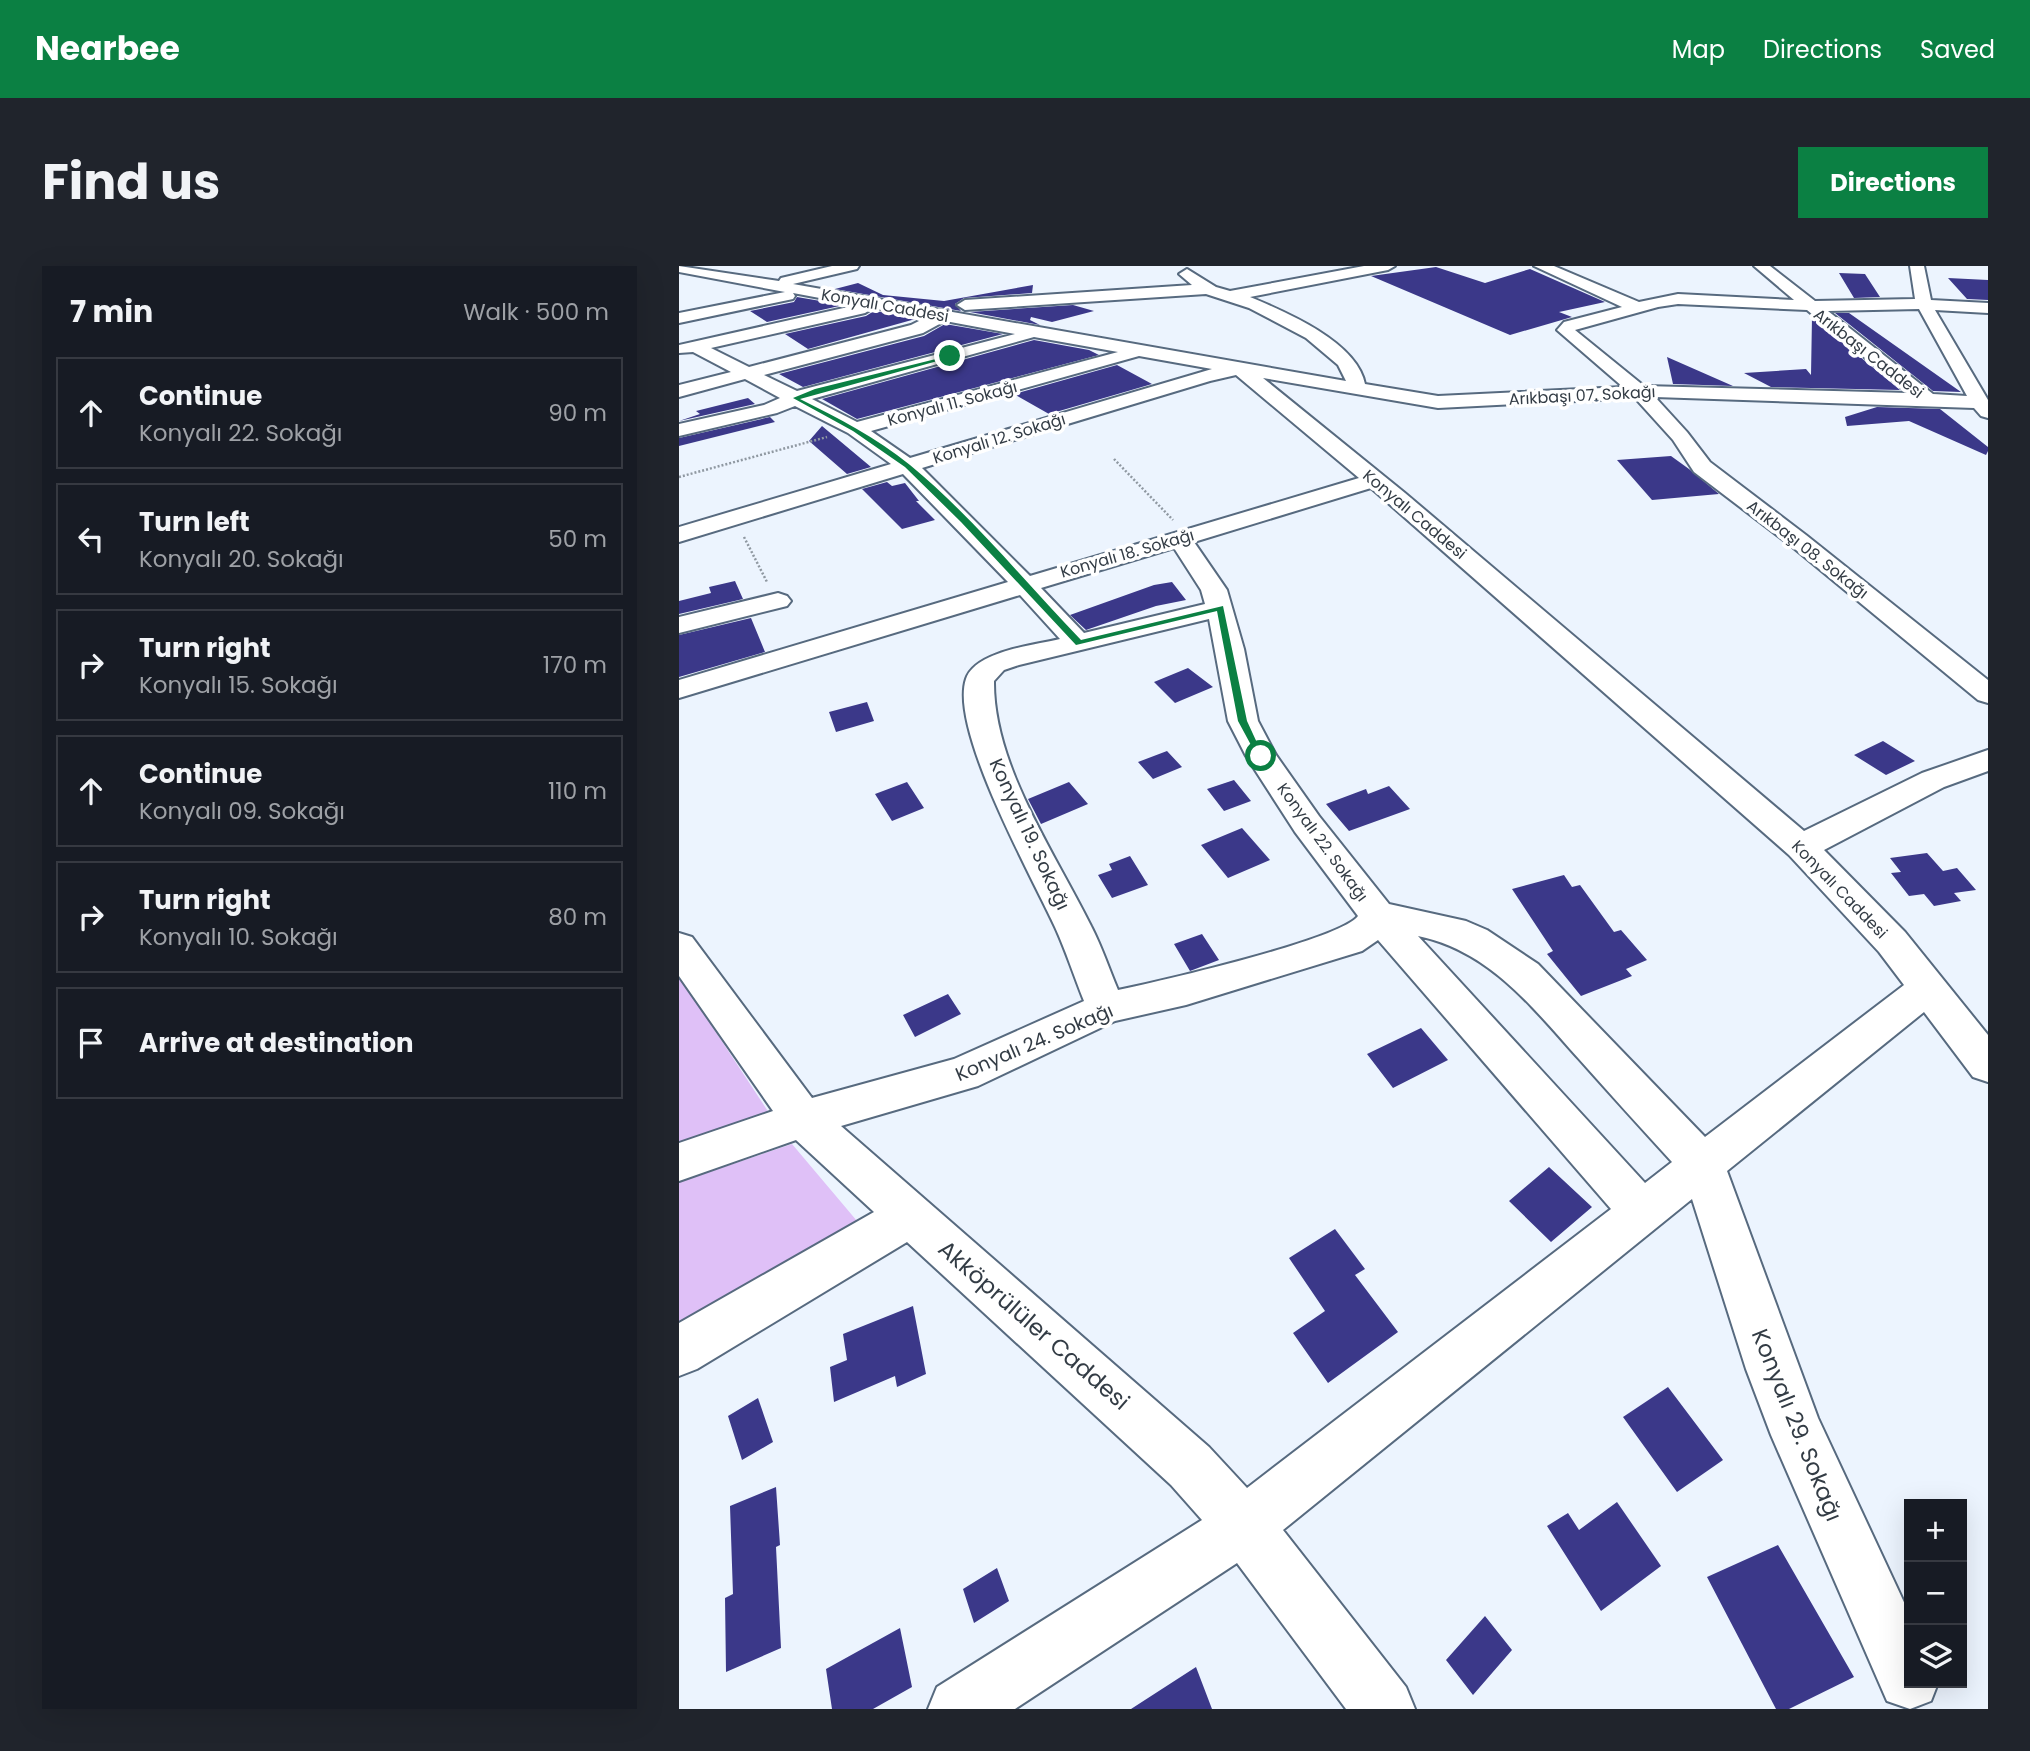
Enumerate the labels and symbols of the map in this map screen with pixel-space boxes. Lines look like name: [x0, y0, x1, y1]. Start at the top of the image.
street label: Konyalı Caddesi: [819, 283, 950, 328]
street label: Arıkbaşı Caddesi: [1809, 303, 1929, 404]
route end: [934, 340, 965, 371]
street label: Konyalı 11. Sokağı: [885, 375, 1020, 432]
street label: Arıkbaşı 07. Sokağı: [1508, 380, 1656, 411]
street label: Konyalı 12. Sokağı: [930, 407, 1068, 470]
street label: Konyalı Caddesi: [1358, 464, 1471, 565]
street label: Arıkbaşı 08. Sokağı: [1742, 495, 1873, 604]
street label: Konyalı 18. Sokağı: [1057, 523, 1197, 584]
route start: [1245, 740, 1276, 771]
street label: Konyalı 19. Sokağı: [983, 754, 1076, 914]
street label: Konyalı 22. Sokağı: [1272, 778, 1373, 906]
street label: Konyalı Caddesi: [1787, 835, 1893, 944]
street label: Konyalı 24. Sokağı: [951, 997, 1117, 1088]
street label: Akköprülüler Caddesi: [931, 1233, 1137, 1417]
street label: Konyalı 29. Sokağı: [1744, 1324, 1850, 1526]

